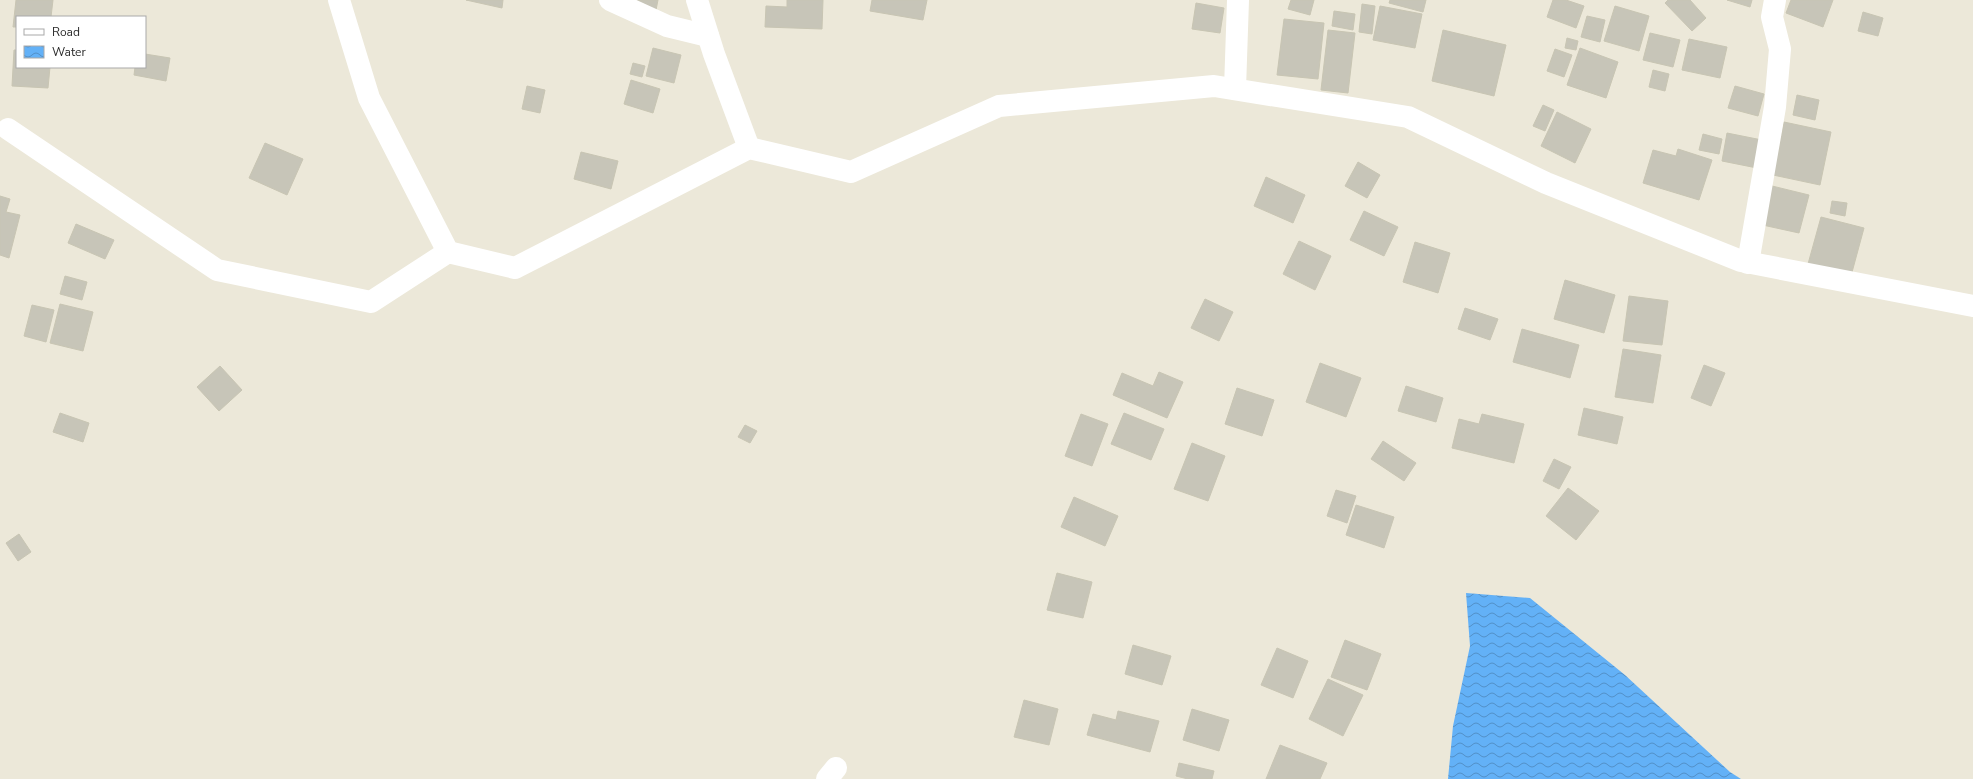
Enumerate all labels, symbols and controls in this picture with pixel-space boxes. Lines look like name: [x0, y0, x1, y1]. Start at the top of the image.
legend: [16, 16, 146, 68]
text: Road: [52, 24, 80, 40]
text: Water: [52, 44, 86, 60]

